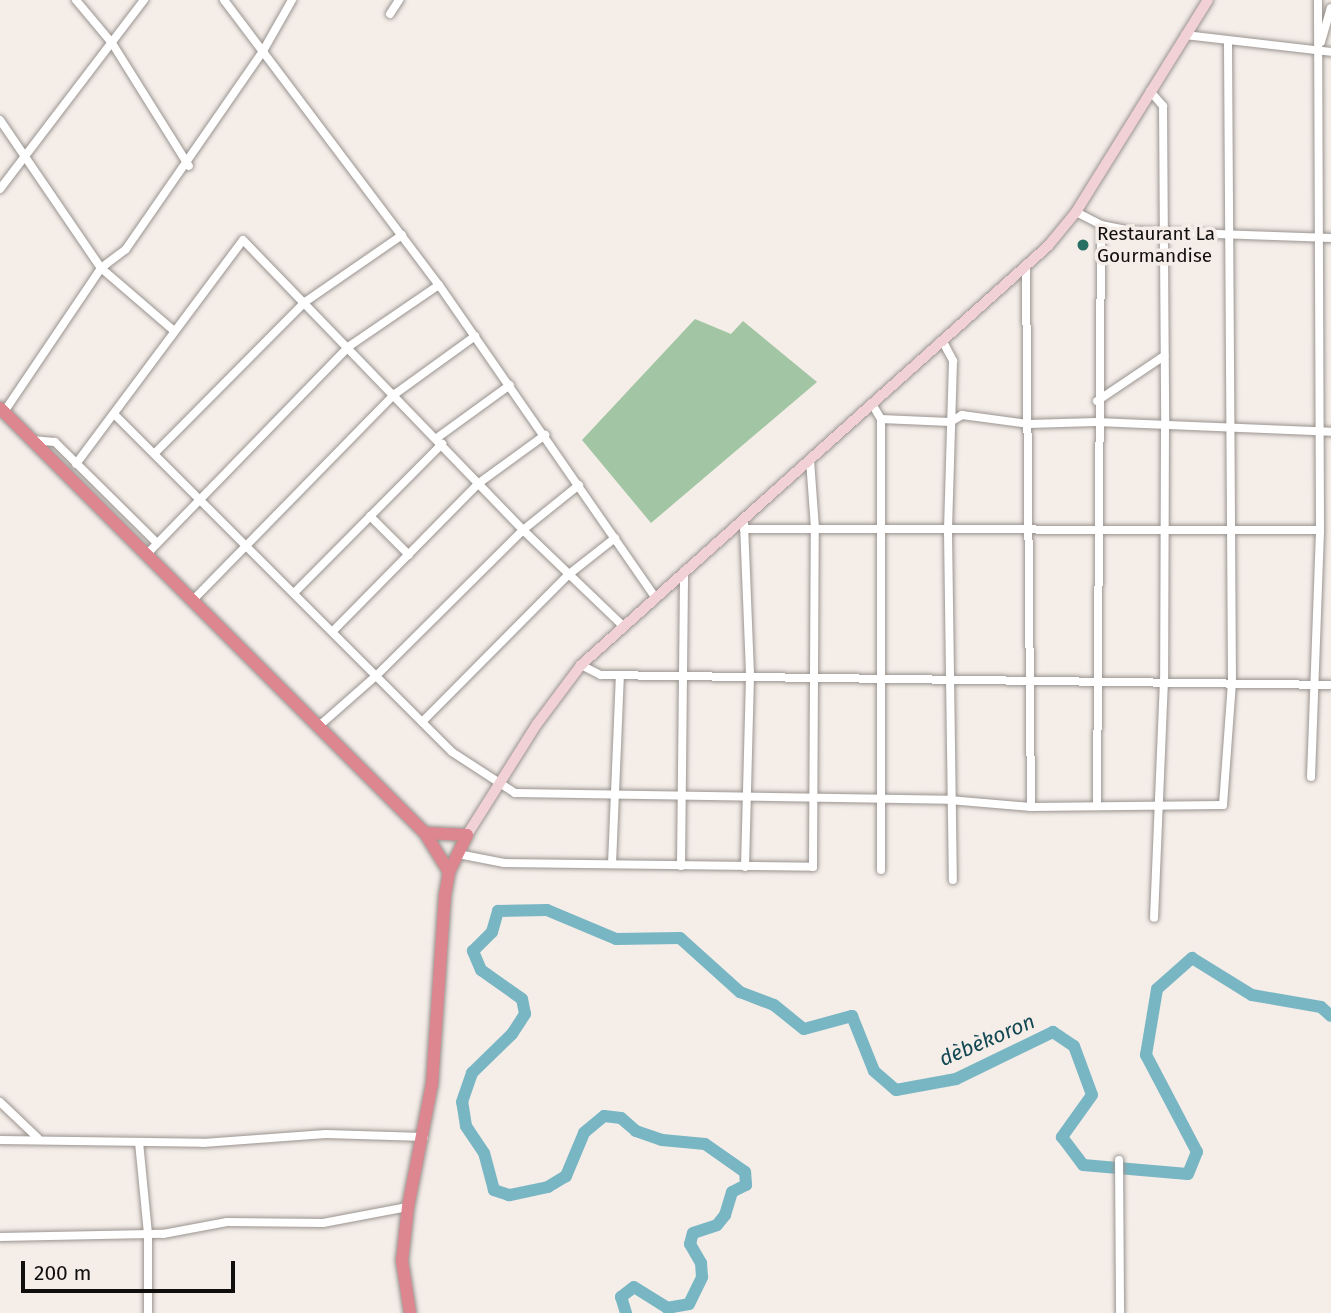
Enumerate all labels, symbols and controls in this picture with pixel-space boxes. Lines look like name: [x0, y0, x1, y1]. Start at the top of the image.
place label: Restaurant La Gourmandise: [1097, 223, 1215, 267]
marker: Restaurant La Gourmandise: [1075, 237, 1091, 253]
water label: dèbèkoron: [935, 1009, 1039, 1071]
scale bar: [24, 1246, 238, 1290]
text: 200 m: [34, 1260, 91, 1286]

